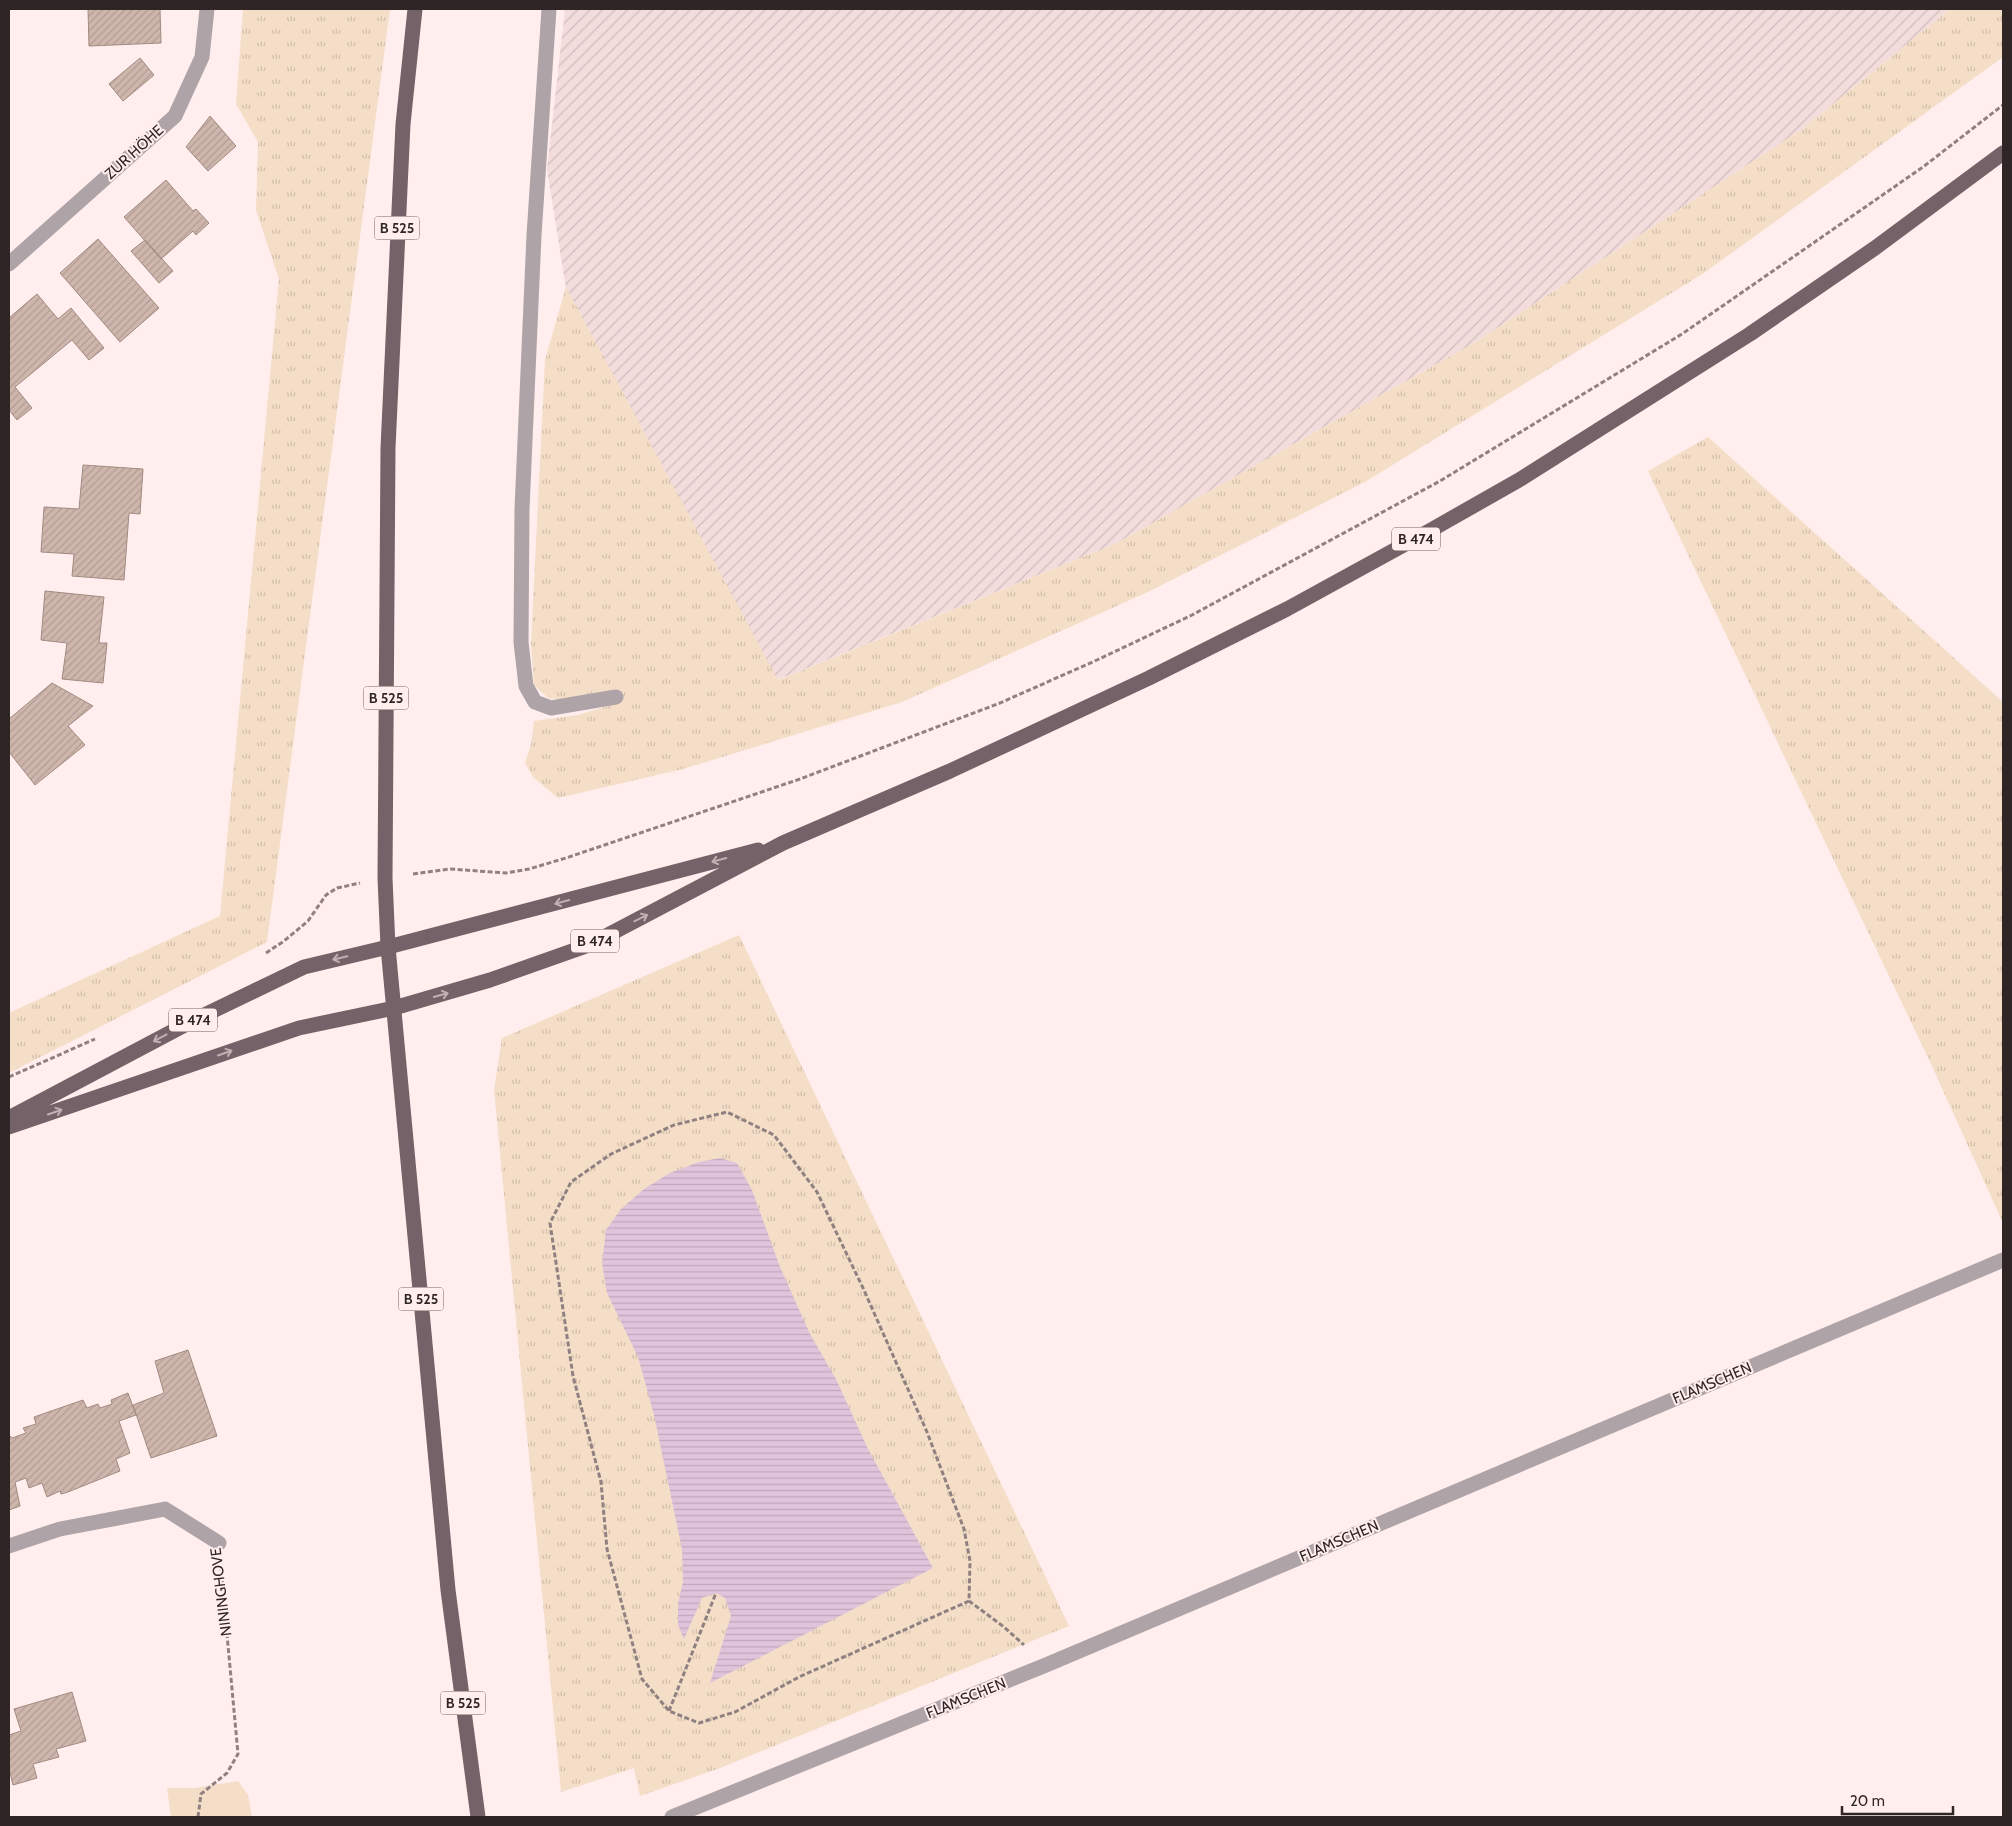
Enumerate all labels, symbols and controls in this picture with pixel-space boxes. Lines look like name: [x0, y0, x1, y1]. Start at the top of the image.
street label: ZUR HÖHE: [101, 121, 167, 183]
road number: B 525: [374, 217, 420, 240]
road number: B 474: [1392, 528, 1440, 550]
road number: B 525: [364, 686, 408, 710]
one-way arrow: [712, 856, 728, 866]
one-way arrow: [555, 897, 571, 907]
one-way arrow: [633, 913, 648, 922]
road number: B 474: [571, 929, 619, 952]
one-way arrow: [333, 954, 349, 963]
one-way arrow: [433, 989, 449, 999]
road number: B 474: [169, 1008, 217, 1032]
one-way arrow: [153, 1033, 168, 1043]
one-way arrow: [217, 1048, 232, 1057]
one-way arrow: [47, 1106, 63, 1116]
road number: B 525: [398, 1288, 444, 1310]
street label: FLAMSCHEN: [1670, 1358, 1754, 1408]
street label: FLAMSCHEN: [1297, 1516, 1381, 1566]
street label: NININGHOVE: [207, 1547, 235, 1637]
street label: FLAMSCHEN: [924, 1674, 1008, 1722]
road number: B 525: [440, 1692, 486, 1715]
scale bar: [1842, 1784, 1953, 1816]
text: 20 m: [1850, 1792, 1885, 1810]

